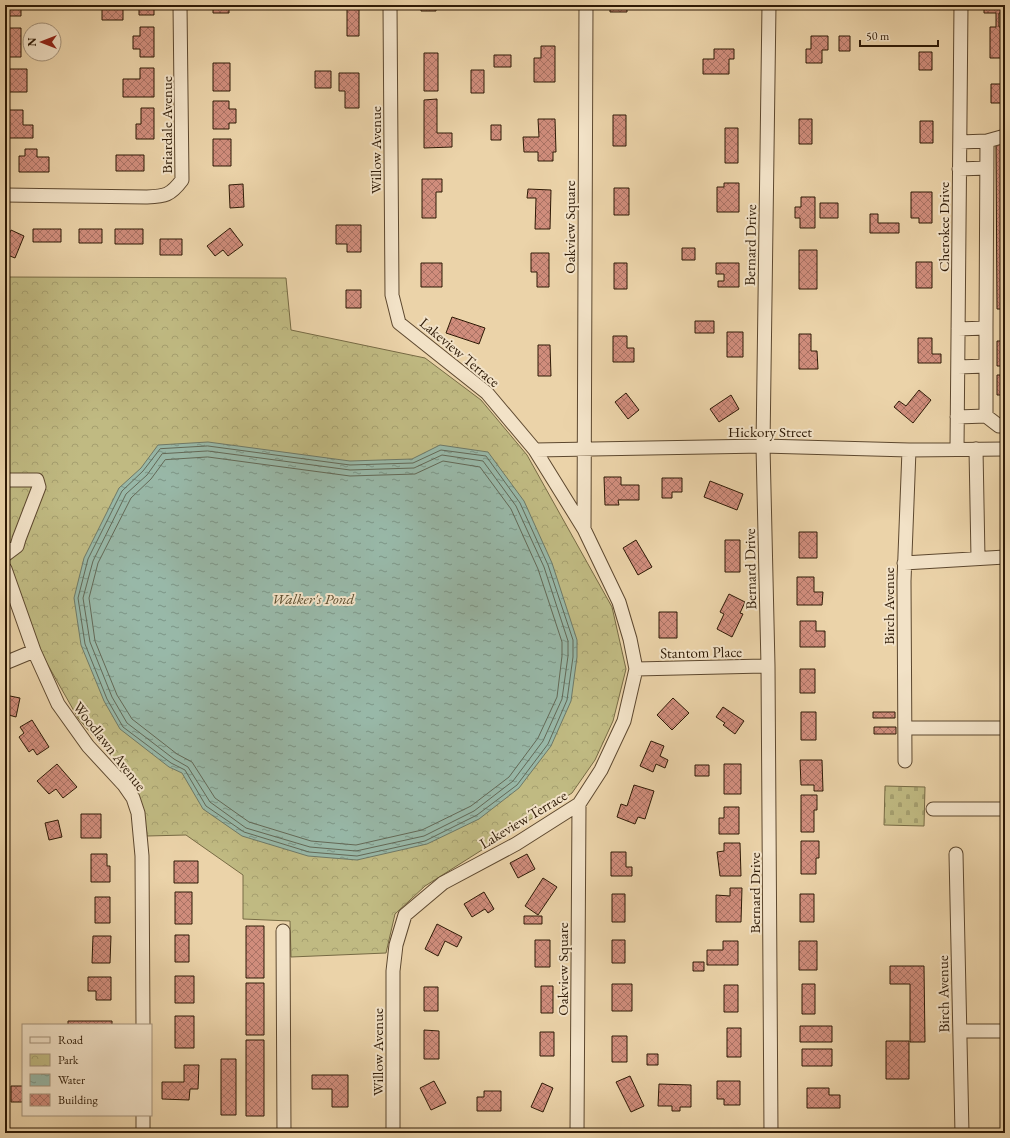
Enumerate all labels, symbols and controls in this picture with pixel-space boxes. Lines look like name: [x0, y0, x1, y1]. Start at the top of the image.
north arrow: [22, 22, 62, 62]
scale bar: [860, 22, 938, 48]
text: 50 m: [866, 28, 890, 44]
text: N: [25, 37, 39, 46]
street label: Briardale Avenue: [157, 76, 176, 174]
street label: Willow Avenue: [366, 106, 385, 194]
street label: Oakview Square: [560, 180, 579, 274]
street label: Cherokee Drive: [934, 182, 953, 272]
street label: Bernard Drive: [740, 204, 760, 286]
street label: Lakeview Terrace: [416, 313, 504, 391]
street label: Hickory Street: [728, 422, 812, 441]
street label: Bernard Drive: [740, 528, 760, 610]
street label: Birch Avenue: [879, 567, 898, 645]
park label: Walker's Pond: [272, 589, 355, 608]
street label: Stantom Place: [660, 642, 742, 662]
street label: Woodlawn Avenue: [69, 698, 151, 795]
street label: Lakeview Terrace: [476, 785, 570, 853]
street label: Bernard Drive: [745, 852, 764, 934]
street label: Oakview Square: [553, 922, 572, 1016]
street label: Birch Avenue: [933, 955, 953, 1033]
street label: Willow Avenue: [368, 1008, 387, 1096]
legend: [22, 1024, 152, 1116]
text: Road: [58, 1032, 84, 1048]
text: Park: [58, 1052, 79, 1068]
text: Water: [58, 1072, 85, 1088]
text: Building: [58, 1092, 99, 1108]

